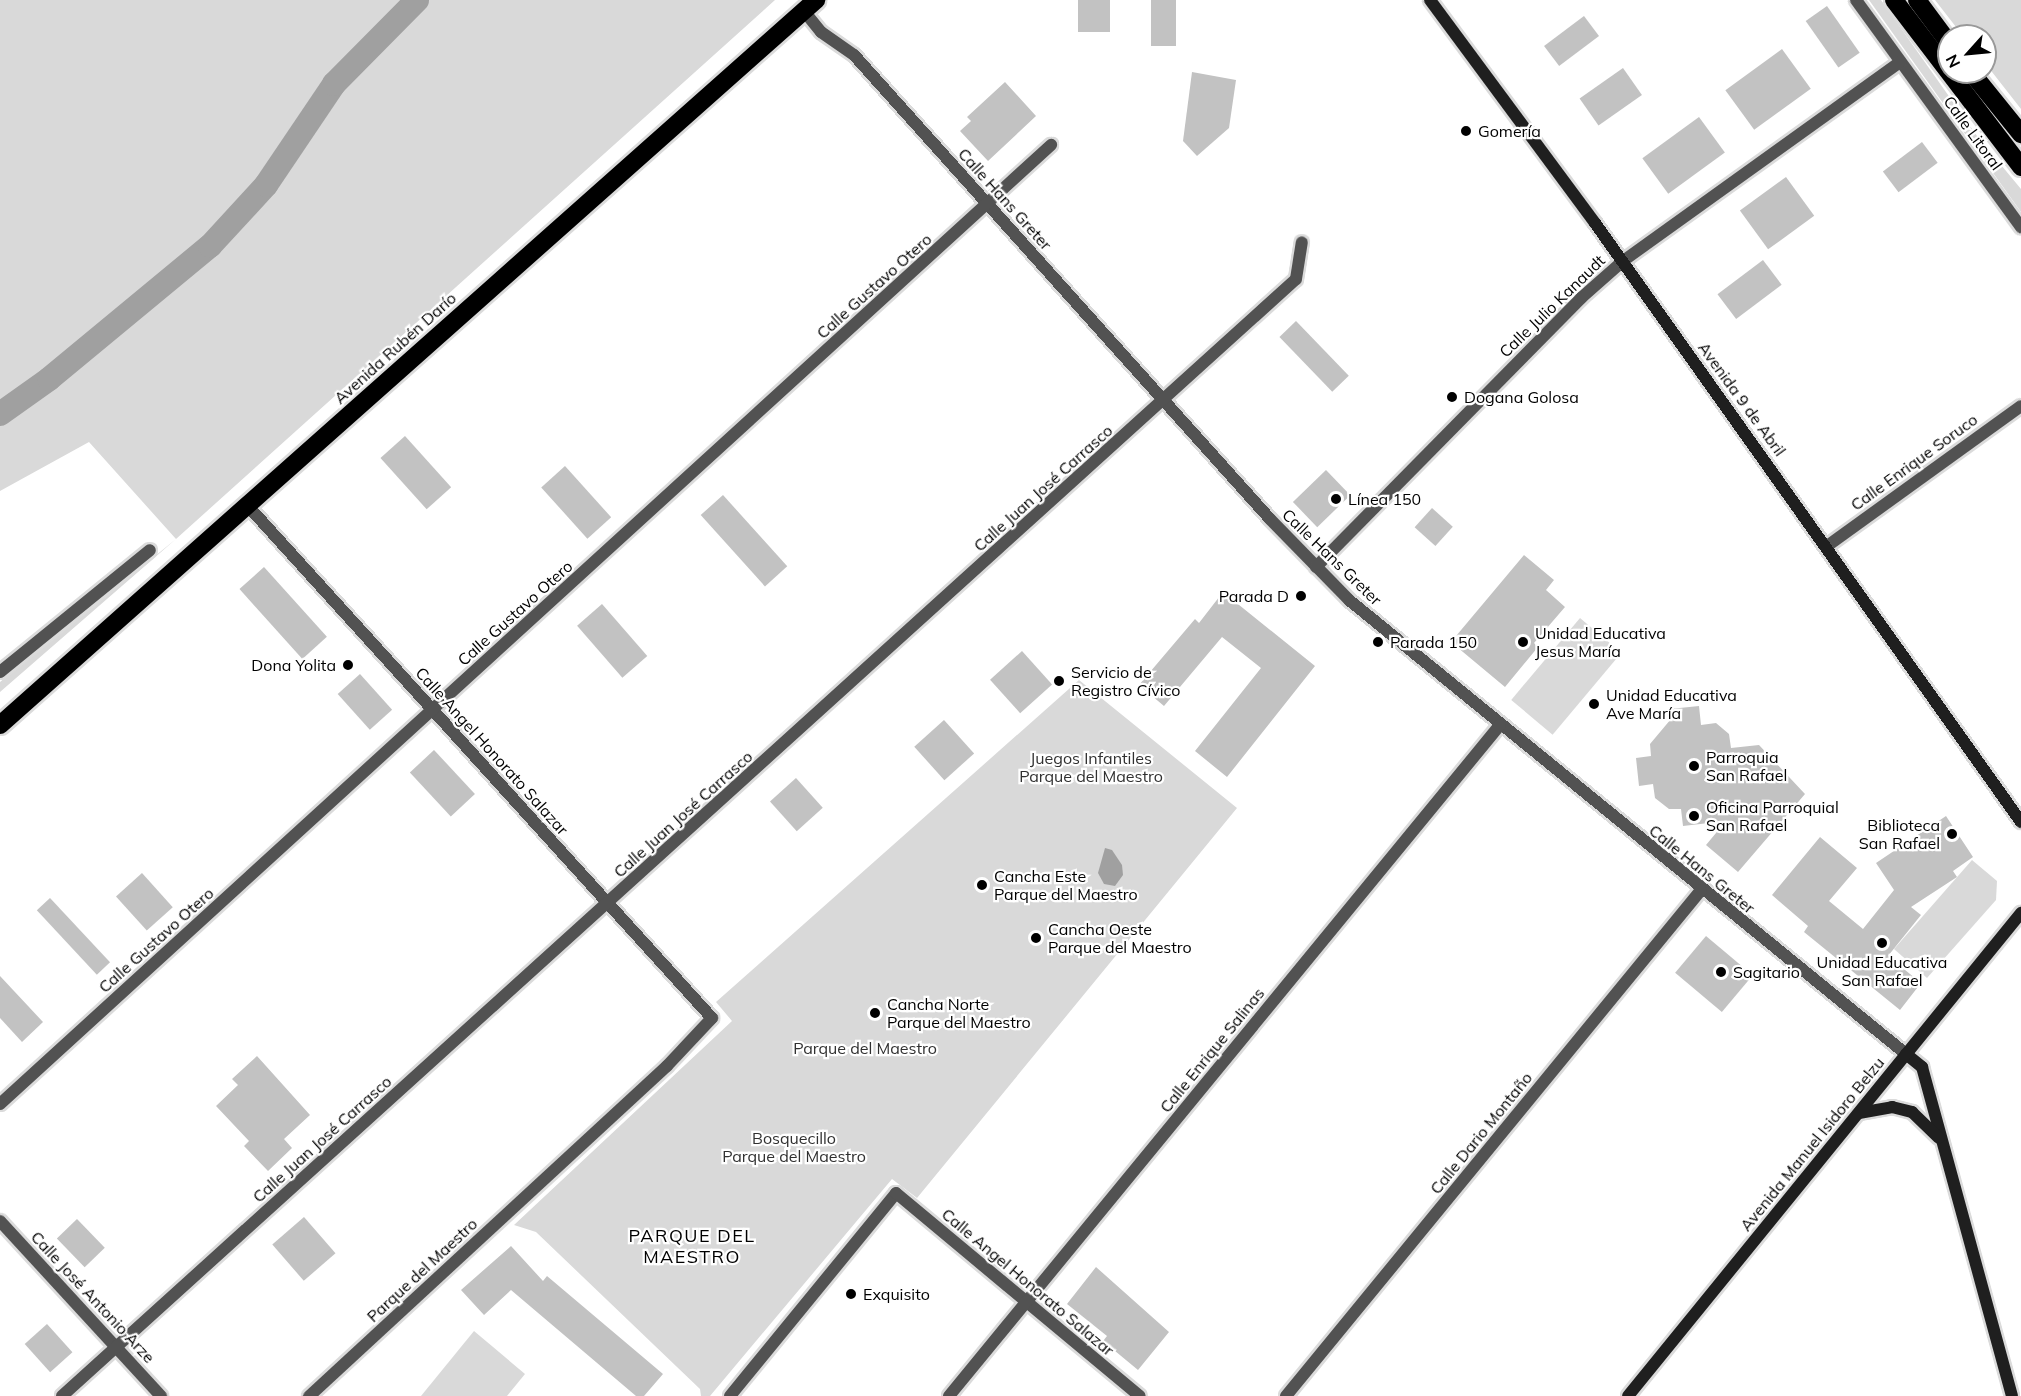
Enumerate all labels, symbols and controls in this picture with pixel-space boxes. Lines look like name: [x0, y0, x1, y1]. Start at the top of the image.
north arrow: [1937, 24, 1997, 84]
text: N: [1941, 51, 1964, 71]
street label: Calle Litoral: [1940, 92, 2006, 174]
place label: Gomería: [1478, 121, 1541, 141]
marker: Gomería: [1459, 124, 1473, 138]
street label: Calle Hans Greter: [954, 144, 1056, 254]
street label: Calle Gustavo Otero: [813, 229, 935, 343]
street label: Calle Julio Kanaudt: [1495, 251, 1609, 361]
street label: Avenida Rubén Darío: [330, 288, 460, 408]
street label: Avenida 9 de Abril: [1694, 338, 1790, 460]
place label: Dogana Golosa: [1464, 387, 1579, 407]
marker: Dogana Golosa: [1445, 390, 1459, 404]
street label: Calle Enrique Soruco: [1847, 410, 1981, 514]
street label: Calle Juan José Carrasco: [970, 421, 1116, 555]
place label: Línea 150: [1348, 489, 1421, 509]
marker: Línea 150: [1329, 492, 1343, 506]
street label: Calle Hans Greter: [1278, 505, 1386, 609]
street label: Calle Gustavo Otero: [454, 556, 576, 670]
place label: Parada D: [1219, 586, 1289, 606]
marker: Parada D: [1294, 589, 1308, 603]
place label: Unidad Educativa Jesus María: [1535, 623, 1666, 661]
place label: Parada 150: [1390, 632, 1477, 652]
marker: Parada 150: [1371, 635, 1385, 649]
marker: Unidad Educativa Jesus María: [1516, 635, 1530, 649]
place label: Dona Yolita: [251, 655, 336, 675]
marker: Dona Yolita: [341, 658, 355, 672]
place label: Servicio de Registro Cívico: [1071, 662, 1180, 700]
street label: Calle Angel Honorato Salazar: [412, 663, 572, 839]
marker: Servicio de Registro Cívico: [1052, 674, 1066, 688]
place label: Unidad Educativa Ave María: [1606, 685, 1737, 723]
marker: Unidad Educativa Ave María: [1587, 697, 1601, 711]
street label: Calle Juan José Carrasco: [610, 747, 756, 881]
place label: Parroquia San Rafael: [1706, 747, 1787, 785]
park label: Juegos Infantiles Parque del Maestro: [1019, 748, 1163, 786]
marker: Parroquia San Rafael: [1687, 759, 1701, 773]
place label: Oficina Parroquial San Rafael: [1706, 797, 1839, 835]
marker: Oficina Parroquial San Rafael: [1687, 809, 1701, 823]
place label: Biblioteca San Rafael: [1859, 815, 1940, 853]
street label: Calle Hans Greter: [1645, 821, 1759, 917]
marker: Biblioteca San Rafael: [1945, 827, 1959, 841]
place label: Cancha Este Parque del Maestro: [994, 866, 1138, 904]
marker: Cancha Este Parque del Maestro: [975, 878, 989, 892]
street label: Calle Gustavo Otero: [95, 883, 217, 997]
place label: Cancha Oeste Parque del Maestro: [1048, 919, 1192, 957]
marker: Cancha Oeste Parque del Maestro: [1029, 931, 1043, 945]
marker: Unidad Educativa San Rafael: [1875, 936, 1889, 950]
place label: Unidad Educativa San Rafael: [1817, 952, 1947, 990]
place label: Sagitario: [1733, 962, 1800, 982]
marker: Sagitario: [1714, 965, 1728, 979]
street label: Calle Enrique Salinas: [1156, 984, 1268, 1116]
place label: Cancha Norte Parque del Maestro: [887, 994, 1031, 1032]
marker: Cancha Norte Parque del Maestro: [868, 1006, 882, 1020]
park label: Parque del Maestro: [793, 1038, 937, 1058]
street label: Avenida Manuel Isidoro Belzu: [1736, 1053, 1888, 1235]
street label: Calle Dario Montaño: [1426, 1068, 1536, 1198]
street label: Calle Juan José Carrasco: [249, 1072, 395, 1206]
park label: Bosquecillo Parque del Maestro: [722, 1128, 866, 1166]
street label: Calle Angel Honorato Salazar: [938, 1204, 1118, 1360]
street label: Parque del Maestro: [363, 1214, 481, 1326]
district label: PARQUE DEL MAESTRO: [628, 1226, 756, 1268]
street label: Calle José Antonio Arze: [27, 1227, 159, 1367]
place label: Exquisito: [863, 1284, 930, 1304]
marker: Exquisito: [844, 1287, 858, 1301]

